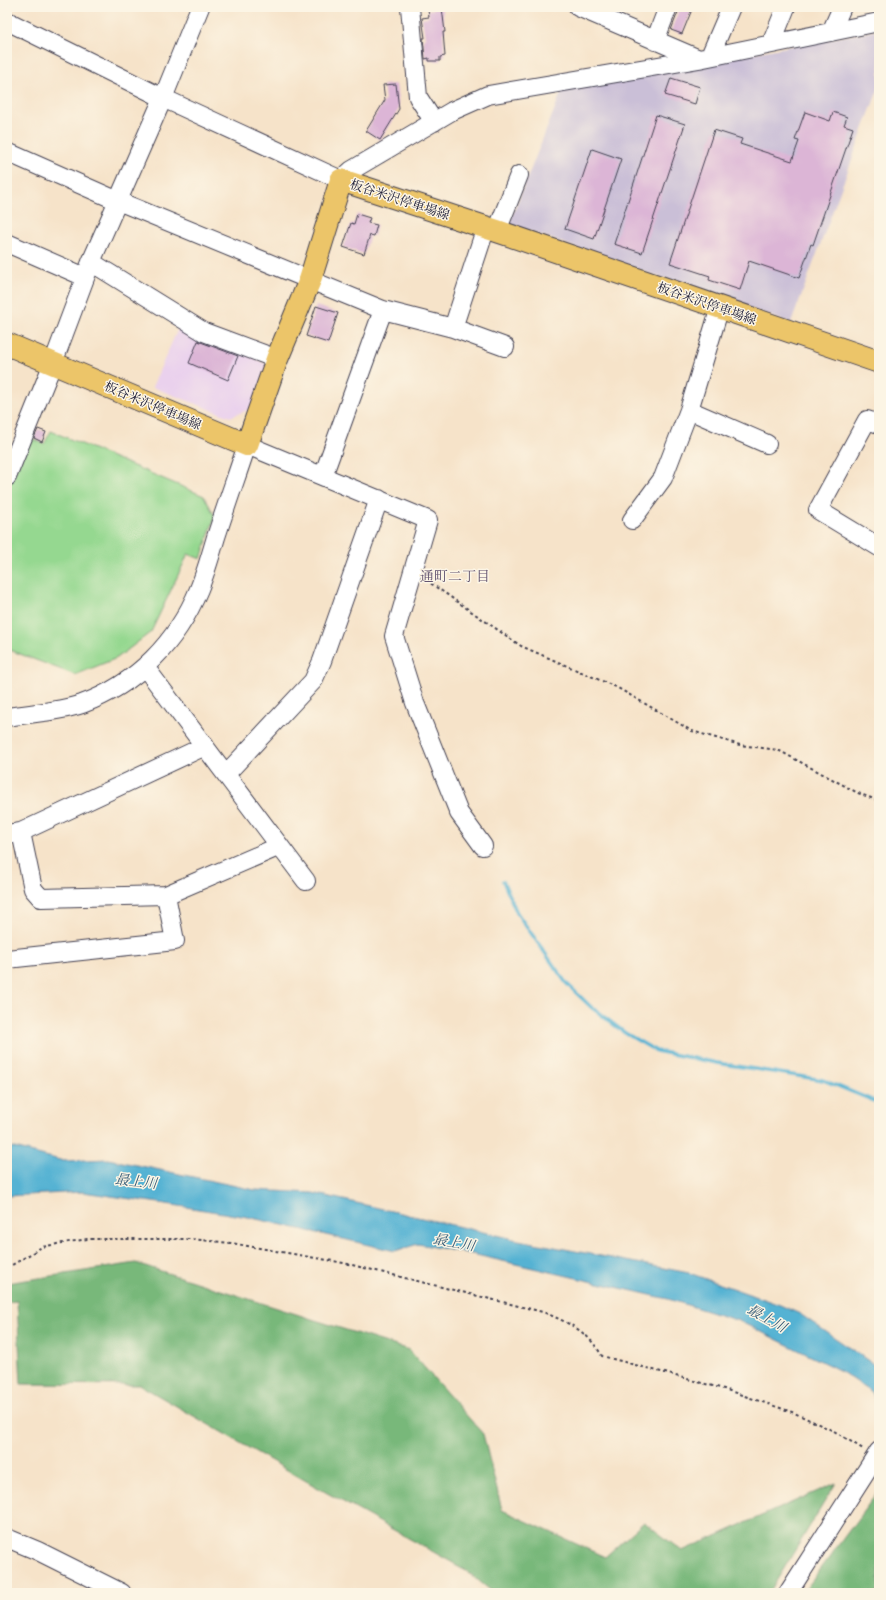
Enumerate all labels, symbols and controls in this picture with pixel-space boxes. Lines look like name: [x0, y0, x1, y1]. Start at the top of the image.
street label: 板谷米沢停車場線: [347, 174, 452, 225]
street label: 板谷米沢停車場線: [655, 278, 759, 329]
street label: 板谷米沢停車場線: [101, 376, 204, 435]
district label: 通町二丁目: [420, 566, 490, 586]
water label: 最上川: [114, 1169, 160, 1193]
water label: 最上川: [432, 1229, 478, 1256]
water label: 最上川: [744, 1299, 792, 1338]

